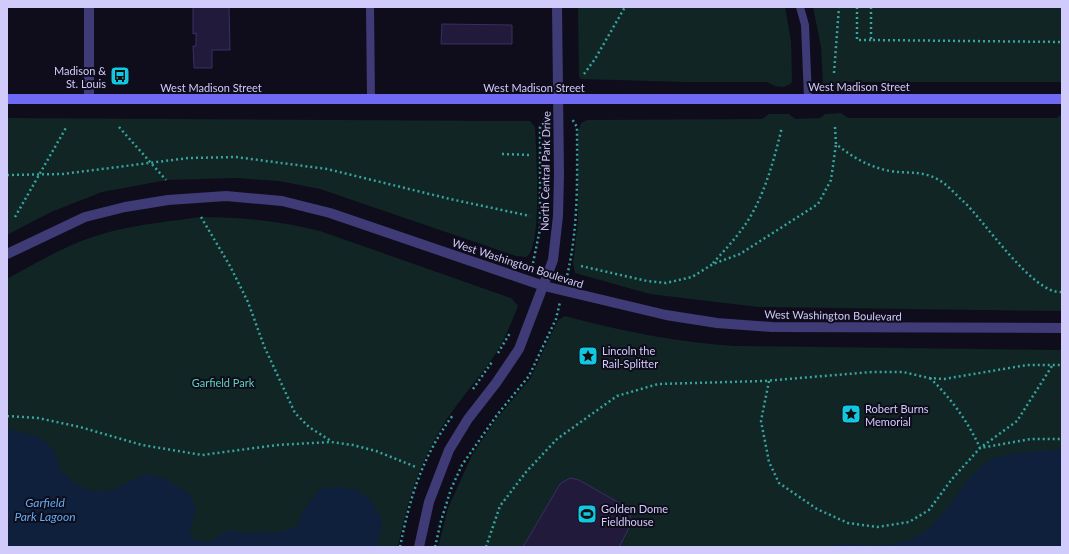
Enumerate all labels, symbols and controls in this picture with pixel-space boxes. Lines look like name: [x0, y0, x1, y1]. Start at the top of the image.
place label: Madison & St. Louis: [54, 64, 106, 90]
bus stop icon: Madison & St. Louis: [109, 65, 131, 87]
street label: West Madison Street: [808, 80, 910, 93]
street label: West Madison Street: [160, 81, 262, 94]
street label: West Madison Street: [483, 81, 585, 94]
street label: North Central Park Drive: [537, 111, 553, 231]
street label: West Washington Boulevard: [451, 236, 585, 290]
street label: West Washington Boulevard: [764, 307, 902, 323]
place label: Lincoln the Rail-Splitter: [602, 344, 658, 370]
place icon: Lincoln the Rail-Splitter: [577, 345, 599, 367]
park label: Garfield Park: [192, 376, 255, 389]
place label: Robert Burns Memorial: [865, 402, 929, 428]
place icon: Robert Burns Memorial: [840, 403, 862, 425]
water label: Garfield Park Lagoon: [14, 495, 76, 524]
place label: Golden Dome Fieldhouse: [601, 502, 668, 528]
sports icon: Golden Dome Fieldhouse: [576, 503, 598, 525]

